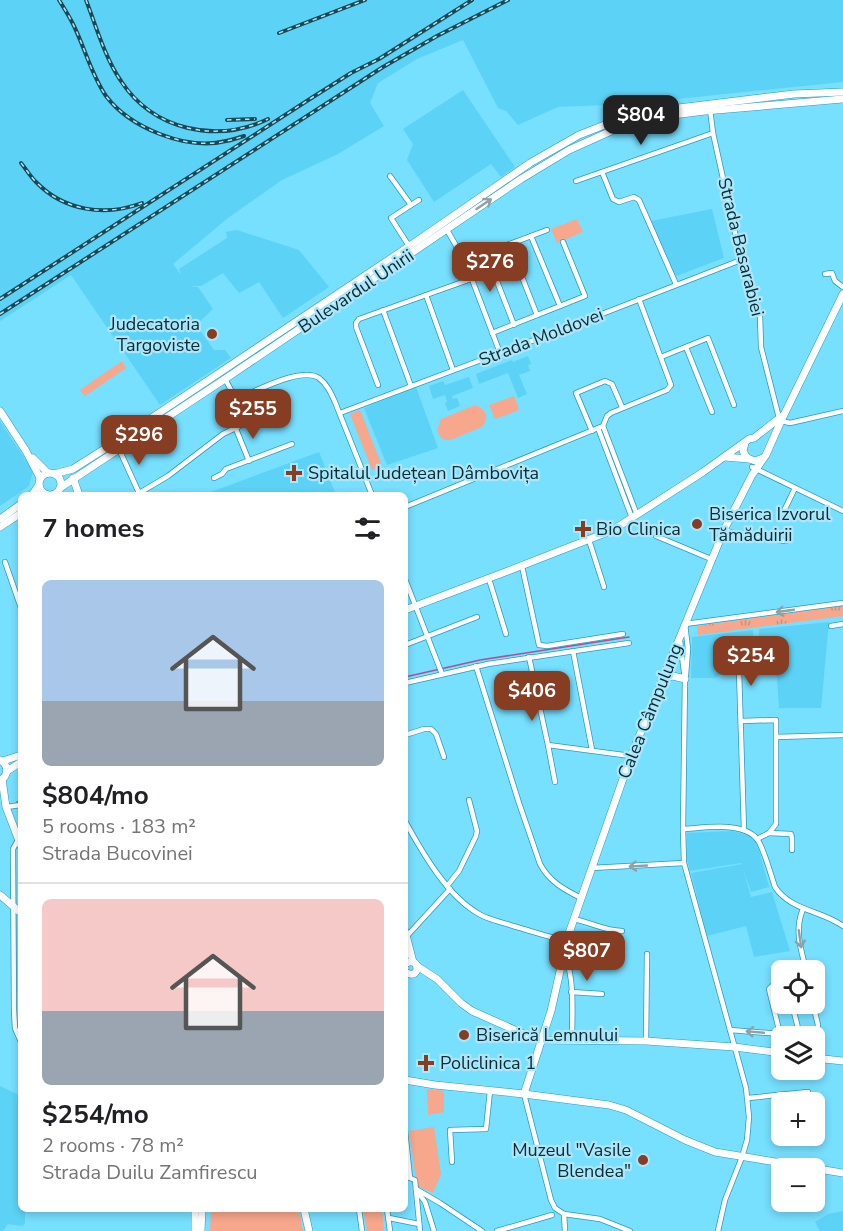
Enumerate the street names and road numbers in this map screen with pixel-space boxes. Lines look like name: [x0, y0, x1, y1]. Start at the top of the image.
street label: Strada Basarabiei: [712, 175, 770, 319]
street label: Bulevardul Unirii: [293, 243, 419, 339]
street label: Strada Moldovei: [475, 302, 607, 372]
street label: Calea Câmpulung: [612, 640, 688, 782]

